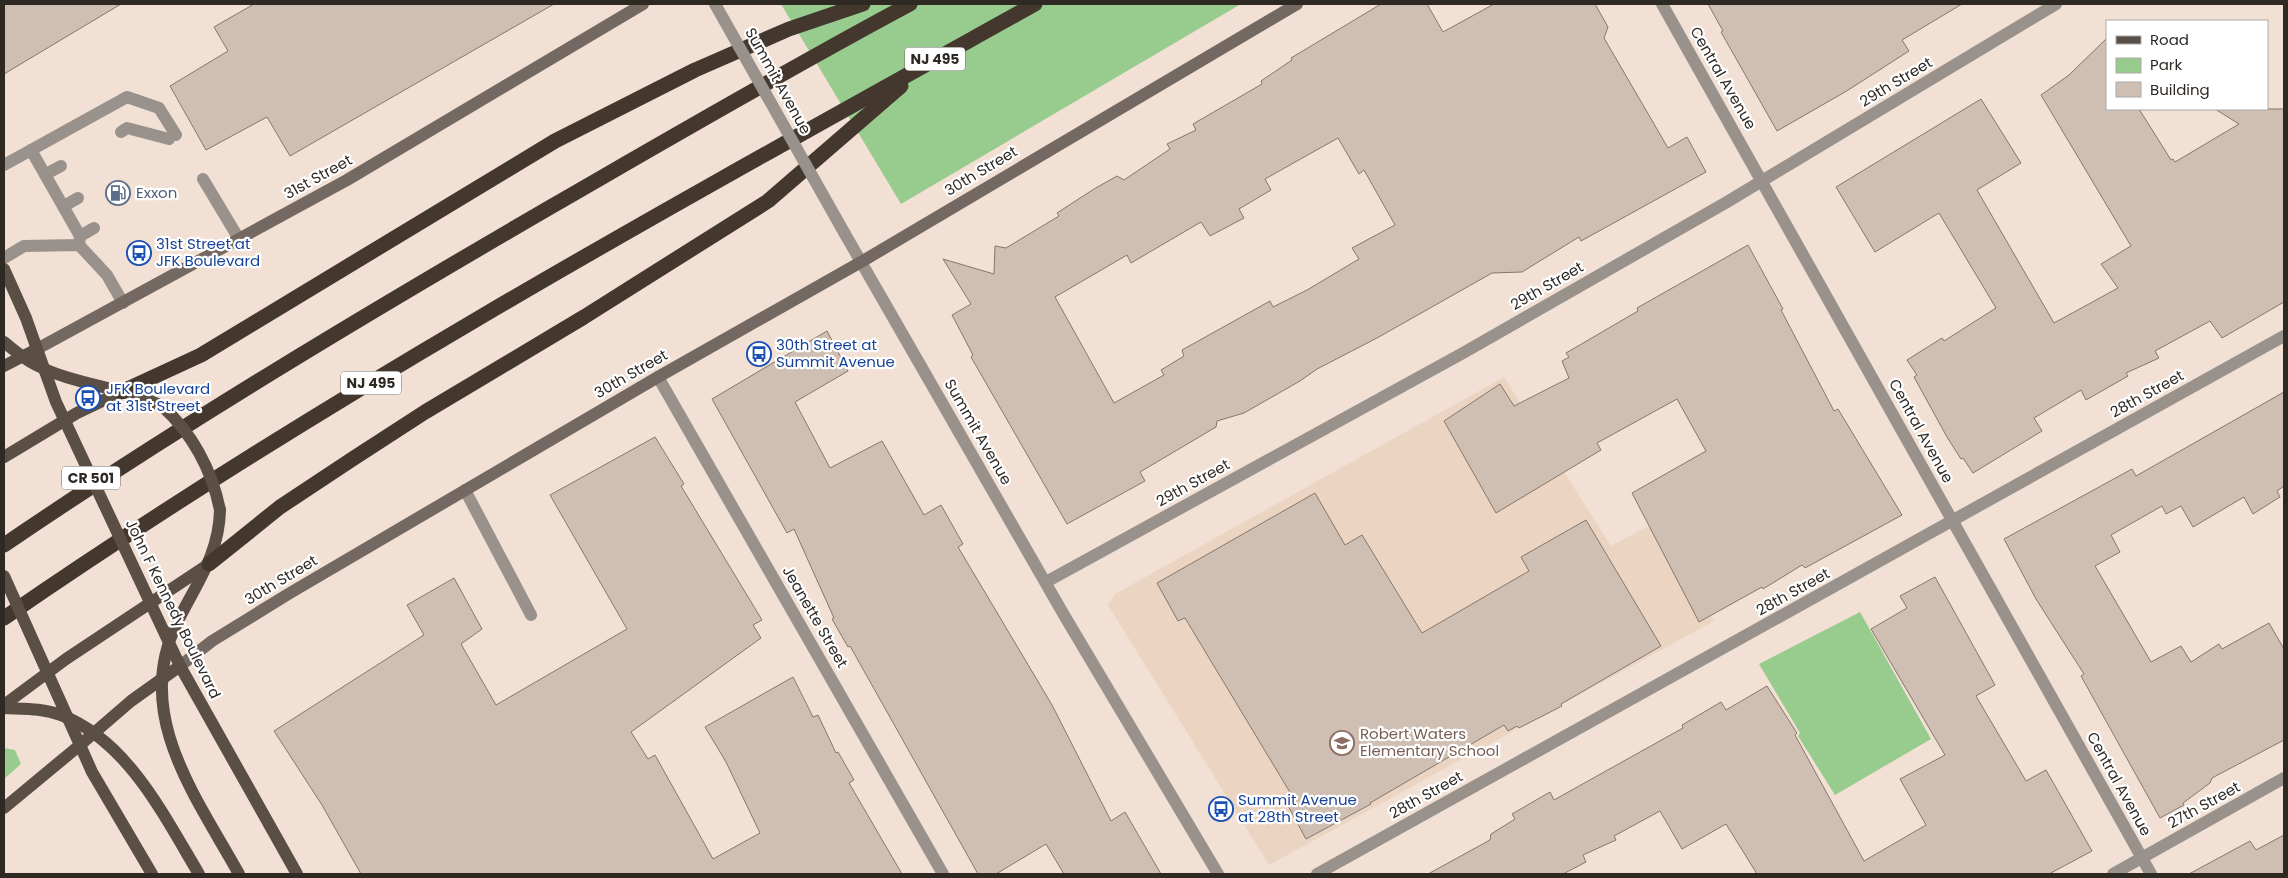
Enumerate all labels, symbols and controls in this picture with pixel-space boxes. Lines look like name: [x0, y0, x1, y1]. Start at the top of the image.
legend: [2106, 20, 2268, 110]
street label: Central Avenue: [1685, 22, 1761, 133]
street label: Summit Avenue: [740, 24, 816, 138]
text: Road: [2150, 29, 2189, 50]
road number: NJ 495: [905, 48, 965, 70]
street label: 29th Street: [1856, 52, 1936, 111]
text: Park: [2150, 54, 2182, 75]
text: Building: [2150, 79, 2210, 100]
street label: 30th Street: [941, 141, 1021, 200]
street label: 31st Street: [280, 149, 356, 204]
fuel station icon: Exxon: [105, 180, 131, 206]
place label: Exxon: [136, 182, 177, 203]
place label: 31st Street at JFK Boulevard: [156, 233, 260, 271]
bus stop icon: 31st Street at JFK Boulevard: [126, 240, 152, 266]
street label: 29th Street: [1506, 256, 1587, 315]
place label: 30th Street at Summit Avenue: [776, 334, 895, 372]
bus stop icon: 30th Street at Summit Avenue: [746, 341, 772, 367]
street label: 30th Street: [590, 344, 671, 403]
street label: 28th Street: [2106, 365, 2187, 422]
road number: NJ 495: [341, 372, 401, 394]
street label: Summit Avenue: [940, 375, 1017, 488]
street label: Central Avenue: [1884, 375, 1959, 486]
place label: JFK Boulevard at 31st Street: [106, 378, 210, 416]
bus stop icon: JFK Boulevard at 31st Street: [75, 385, 101, 411]
street label: 29th Street: [1152, 454, 1233, 511]
road number: CR 501: [62, 466, 120, 489]
street label: John F Kennedy Boulevard: [121, 515, 226, 702]
street label: 30th Street: [241, 550, 321, 609]
street label: Jeanette Street: [778, 562, 853, 672]
street label: 28th Street: [1752, 563, 1833, 620]
place label: Robert Waters Elementary School: [1360, 723, 1499, 761]
street label: Central Avenue: [2082, 728, 2157, 839]
school or university icon: Robert Waters Elementary School: [1329, 730, 1355, 756]
street label: 28th Street: [1385, 766, 1466, 823]
street label: 27th Street: [2164, 776, 2244, 833]
place label: Summit Avenue at 28th Street: [1238, 789, 1357, 827]
bus stop icon: Summit Avenue at 28th Street: [1208, 796, 1234, 822]

